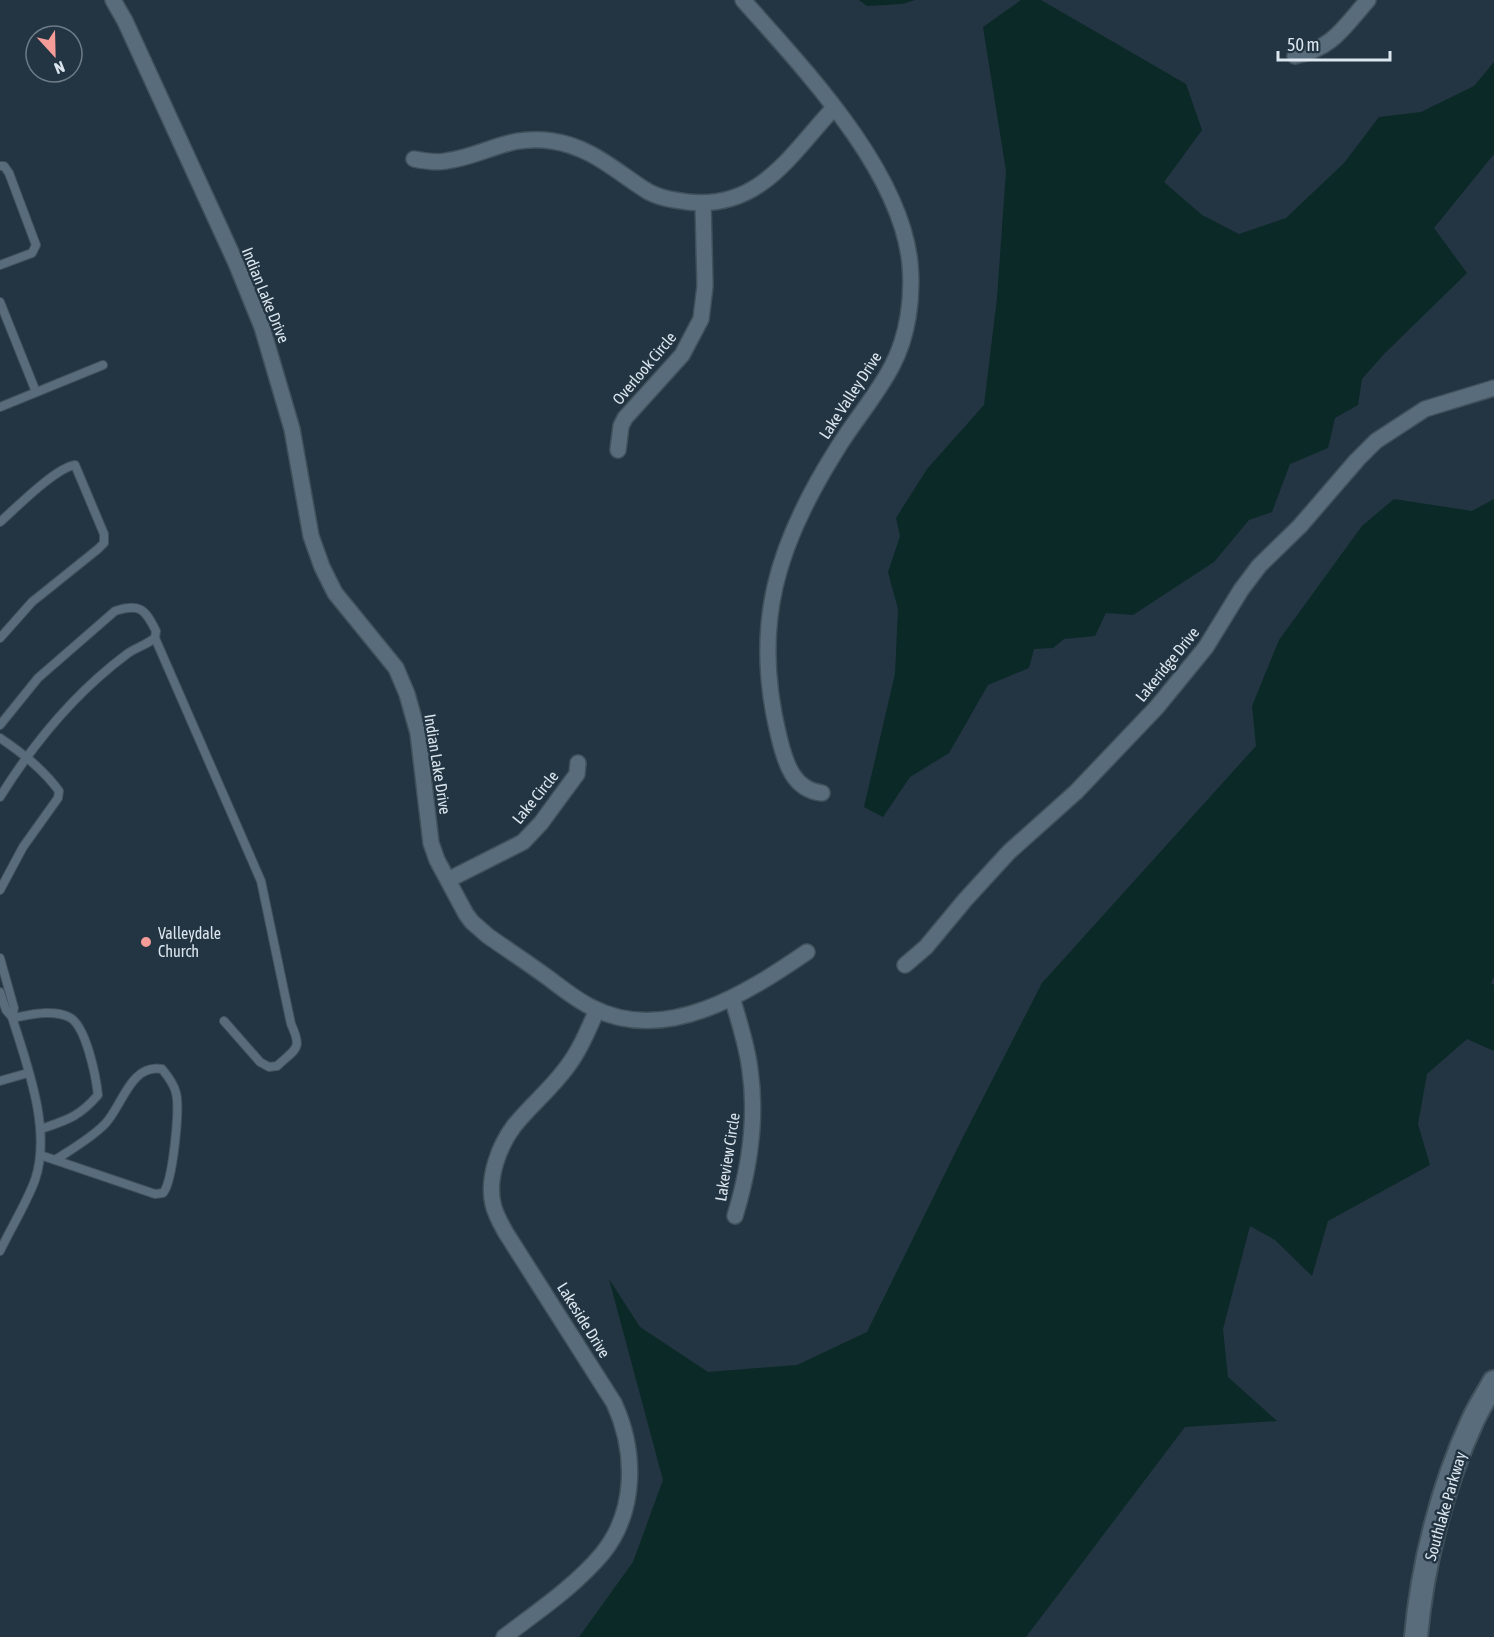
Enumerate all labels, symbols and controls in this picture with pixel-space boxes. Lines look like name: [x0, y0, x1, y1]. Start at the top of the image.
north arrow: [24, 24, 84, 84]
scale bar: [1278, 24, 1390, 62]
text: 50 m: [1287, 34, 1319, 55]
text: N: [52, 58, 67, 78]
street label: Indian Lake Drive: [239, 245, 293, 345]
street label: Overlook Circle: [609, 328, 679, 408]
street label: Lake Valley Drive: [815, 348, 886, 442]
street label: Lakeridge Drive: [1131, 623, 1203, 706]
street label: Indian Lake Drive: [421, 713, 455, 815]
street label: Lake Circle: [508, 767, 562, 827]
place label: Valleydale Church: [158, 924, 221, 960]
marker: Valleydale Church: [139, 935, 153, 949]
street label: Lakeview Circle: [711, 1111, 743, 1203]
street label: Lakeside Drive: [554, 1279, 614, 1361]
street label: Southlake Parkway: [1421, 1449, 1470, 1563]

